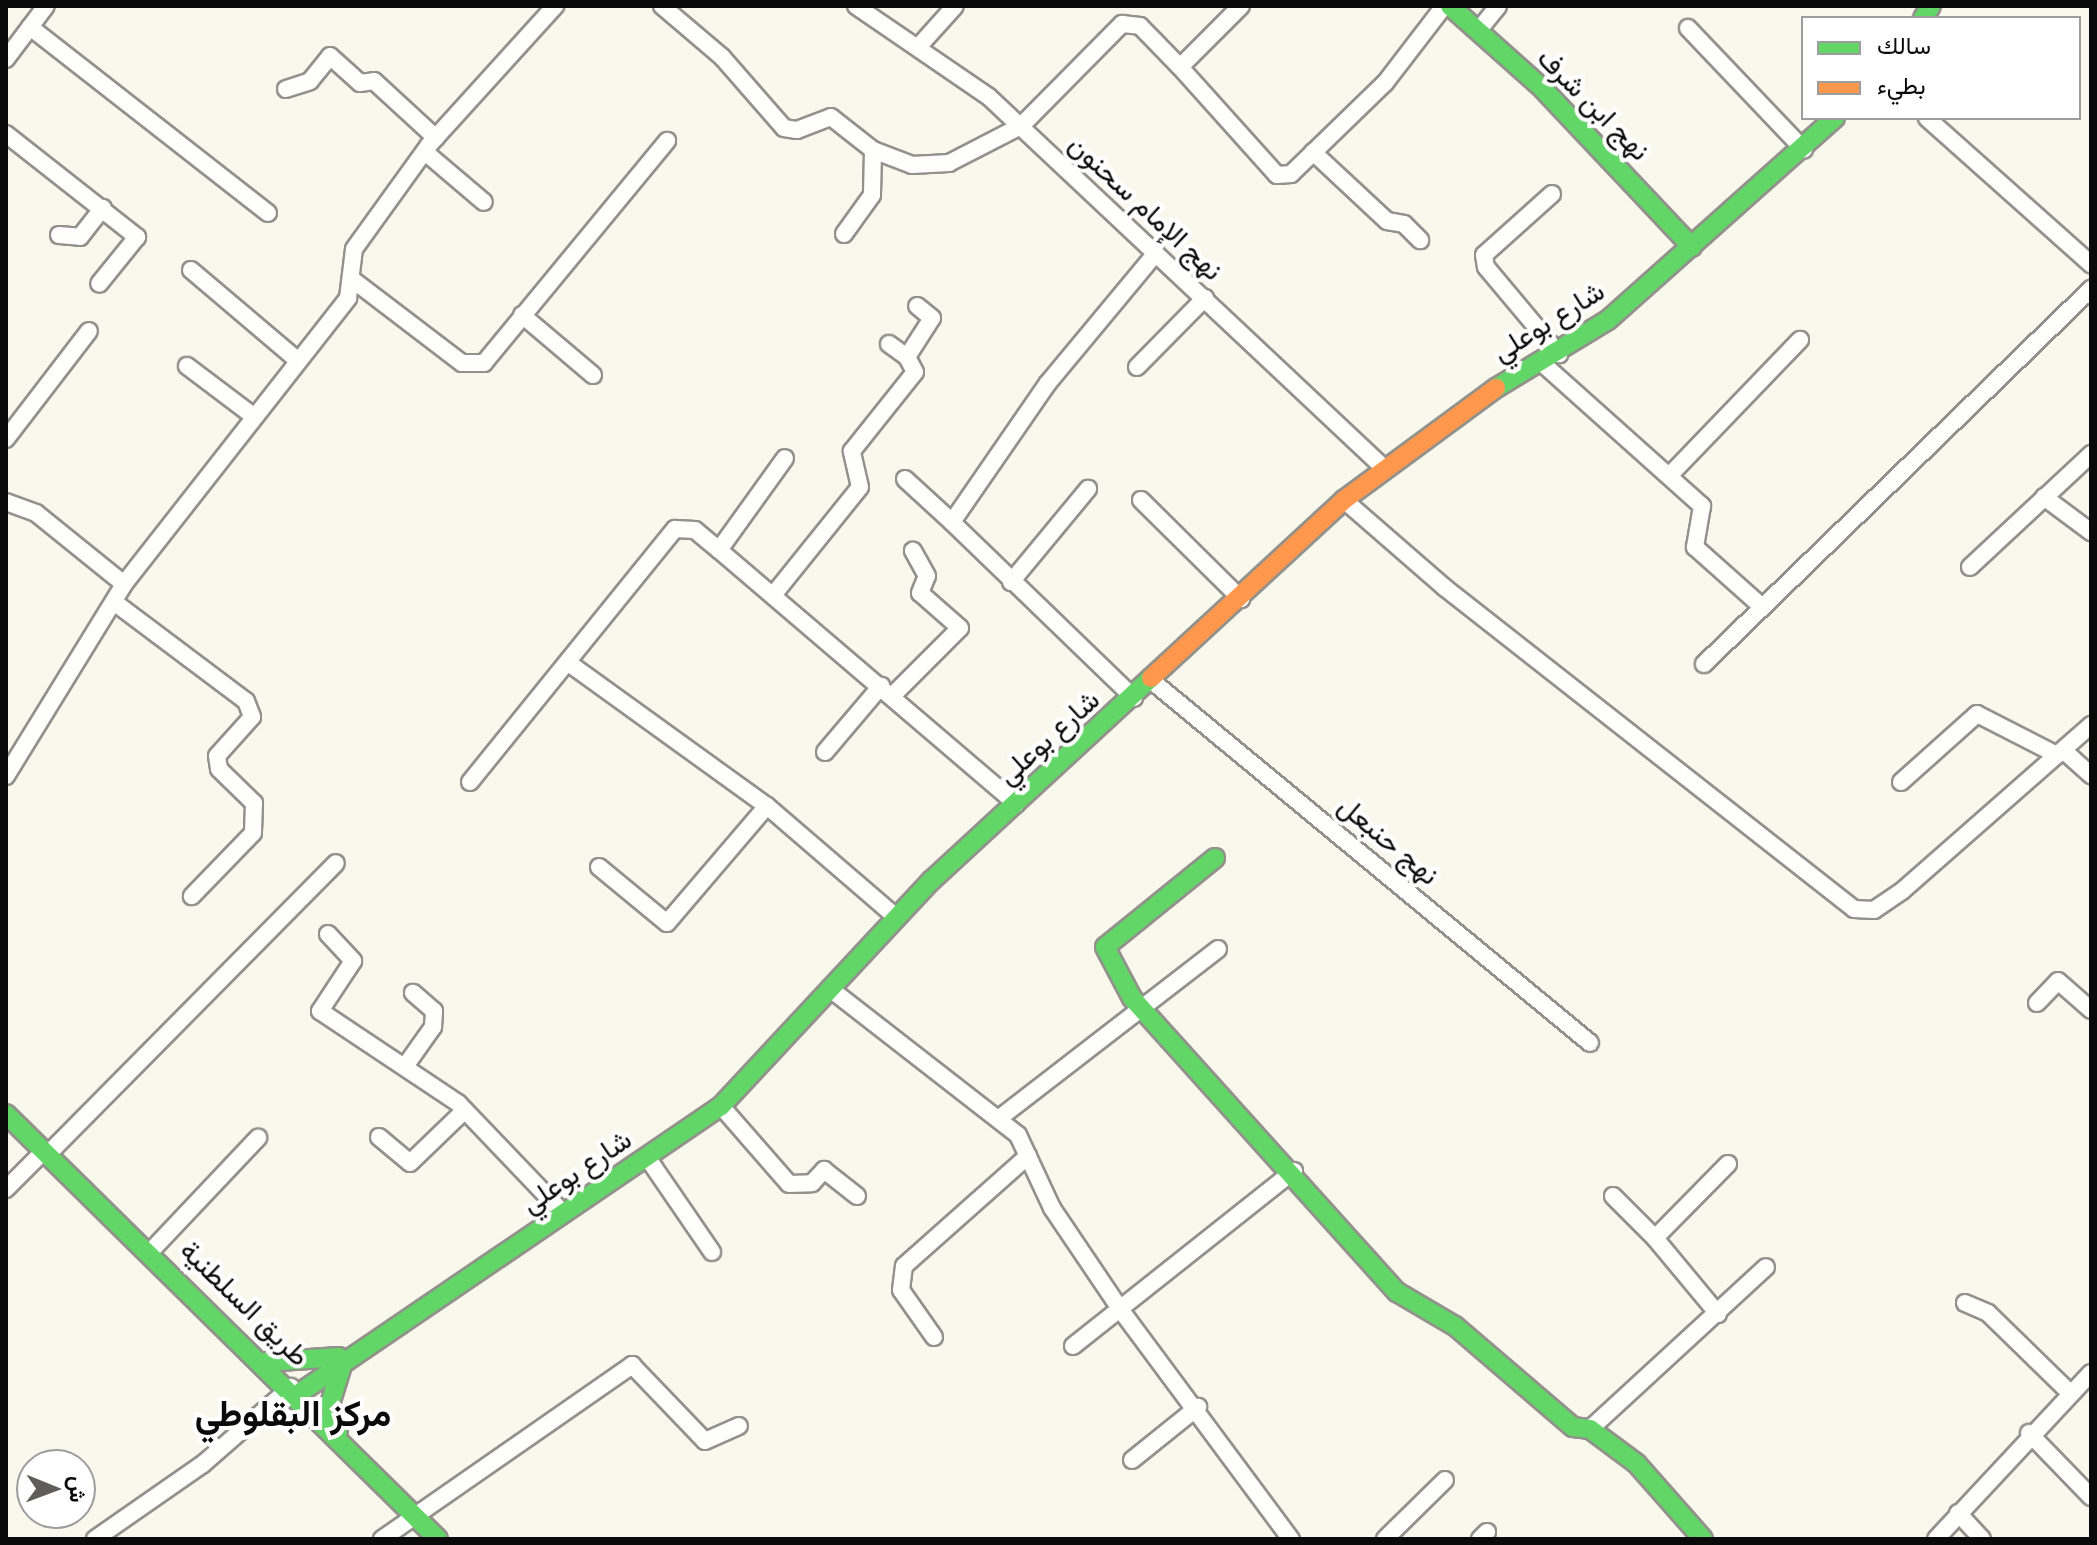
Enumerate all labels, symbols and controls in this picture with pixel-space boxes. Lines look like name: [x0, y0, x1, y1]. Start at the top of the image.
legend: [1801, 16, 2081, 120]
text: سالك: [1877, 29, 1931, 61]
street label: نهج ابن شرف: [1531, 41, 1657, 167]
text: بطيء: [1877, 69, 1926, 101]
street label: نهج الإمام سحنون: [1062, 127, 1230, 287]
street label: شارع بوعلي: [1486, 273, 1610, 369]
street label: شارع بوعلي: [990, 683, 1106, 791]
street label: نهج حنبعل: [1332, 788, 1446, 892]
street label: شارع بوعلي: [515, 1122, 637, 1220]
street label: طريق السلطنية: [174, 1233, 316, 1373]
district label: مركز البقلوطي: [195, 1391, 391, 1435]
north arrow: [16, 1449, 96, 1529]
text: ش: [64, 1476, 93, 1503]

